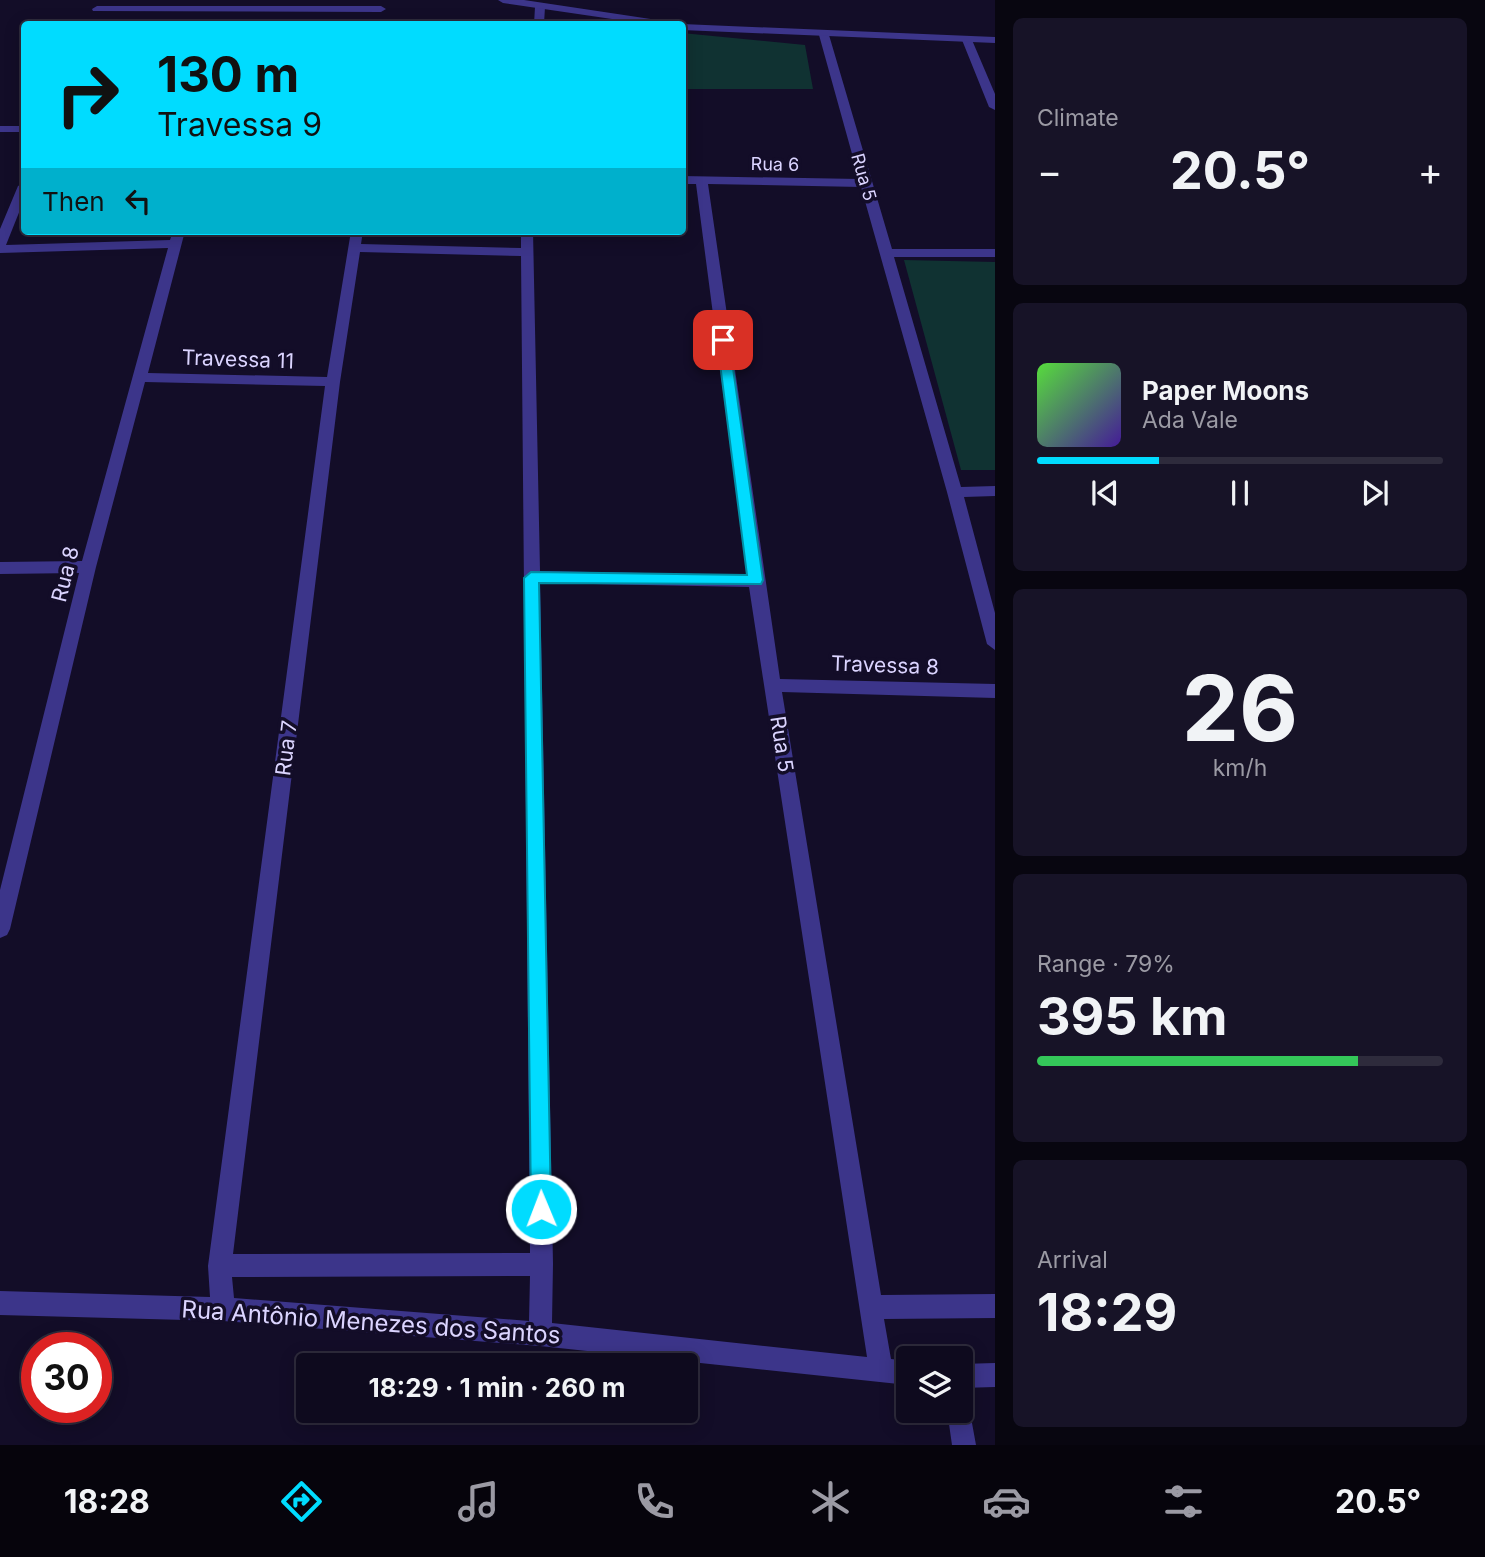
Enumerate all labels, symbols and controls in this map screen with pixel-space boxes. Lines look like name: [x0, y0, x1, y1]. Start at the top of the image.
text: 130 m: [157, 45, 299, 104]
icon: right: [42, 49, 133, 140]
text: Climate: [1037, 104, 1119, 132]
text: Travessa 9: [157, 105, 322, 144]
text: 20.5°: [1170, 139, 1310, 202]
text: −: [1037, 148, 1062, 194]
text: +: [1418, 148, 1443, 194]
street label: Rua 5: [847, 151, 881, 203]
street label: Rua 6: [751, 153, 799, 175]
icon: left: [119, 182, 157, 220]
text: Then: [42, 186, 105, 217]
pin: [693, 310, 753, 370]
icon: arrive: [704, 321, 742, 359]
street label: Travessa 11: [181, 345, 295, 373]
text: Paper Moons: [1142, 375, 1309, 406]
text: Ada Vale: [1142, 406, 1238, 434]
icon: previous: [1086, 474, 1124, 512]
icon: pause: [1221, 474, 1259, 512]
icon: next: [1356, 474, 1394, 512]
street label: Rua 8: [46, 544, 84, 604]
street label: Travessa 8: [830, 651, 940, 679]
text: 26: [1182, 653, 1298, 763]
street label: Rua 5: [765, 714, 799, 774]
street label: Rua 7: [270, 719, 302, 777]
text: km/h: [1213, 754, 1267, 782]
text: Range · 79%: [1037, 950, 1175, 978]
text: 395 km: [1037, 985, 1228, 1048]
position arrow: [504, 1172, 578, 1246]
text: Arrival: [1037, 1246, 1108, 1274]
text: 18:29: [1037, 1281, 1177, 1344]
street label: Rua Antônio Menezes dos Santos: [181, 1294, 561, 1350]
speed limit sign: 30: [21, 1332, 112, 1423]
map controls: [896, 1346, 973, 1423]
button: layers: [896, 1346, 973, 1423]
text: 18:29 · 1 min · 260 m: [368, 1372, 626, 1403]
icon: directions: [277, 1477, 326, 1526]
icon: music: [454, 1477, 503, 1526]
icon: phone: [630, 1477, 679, 1526]
icon: climate: [806, 1477, 855, 1526]
icon: car: [982, 1477, 1031, 1526]
icon: filters: [1159, 1477, 1208, 1526]
text: 18:28: [64, 1482, 150, 1521]
text: 20.5°: [1335, 1482, 1421, 1521]

